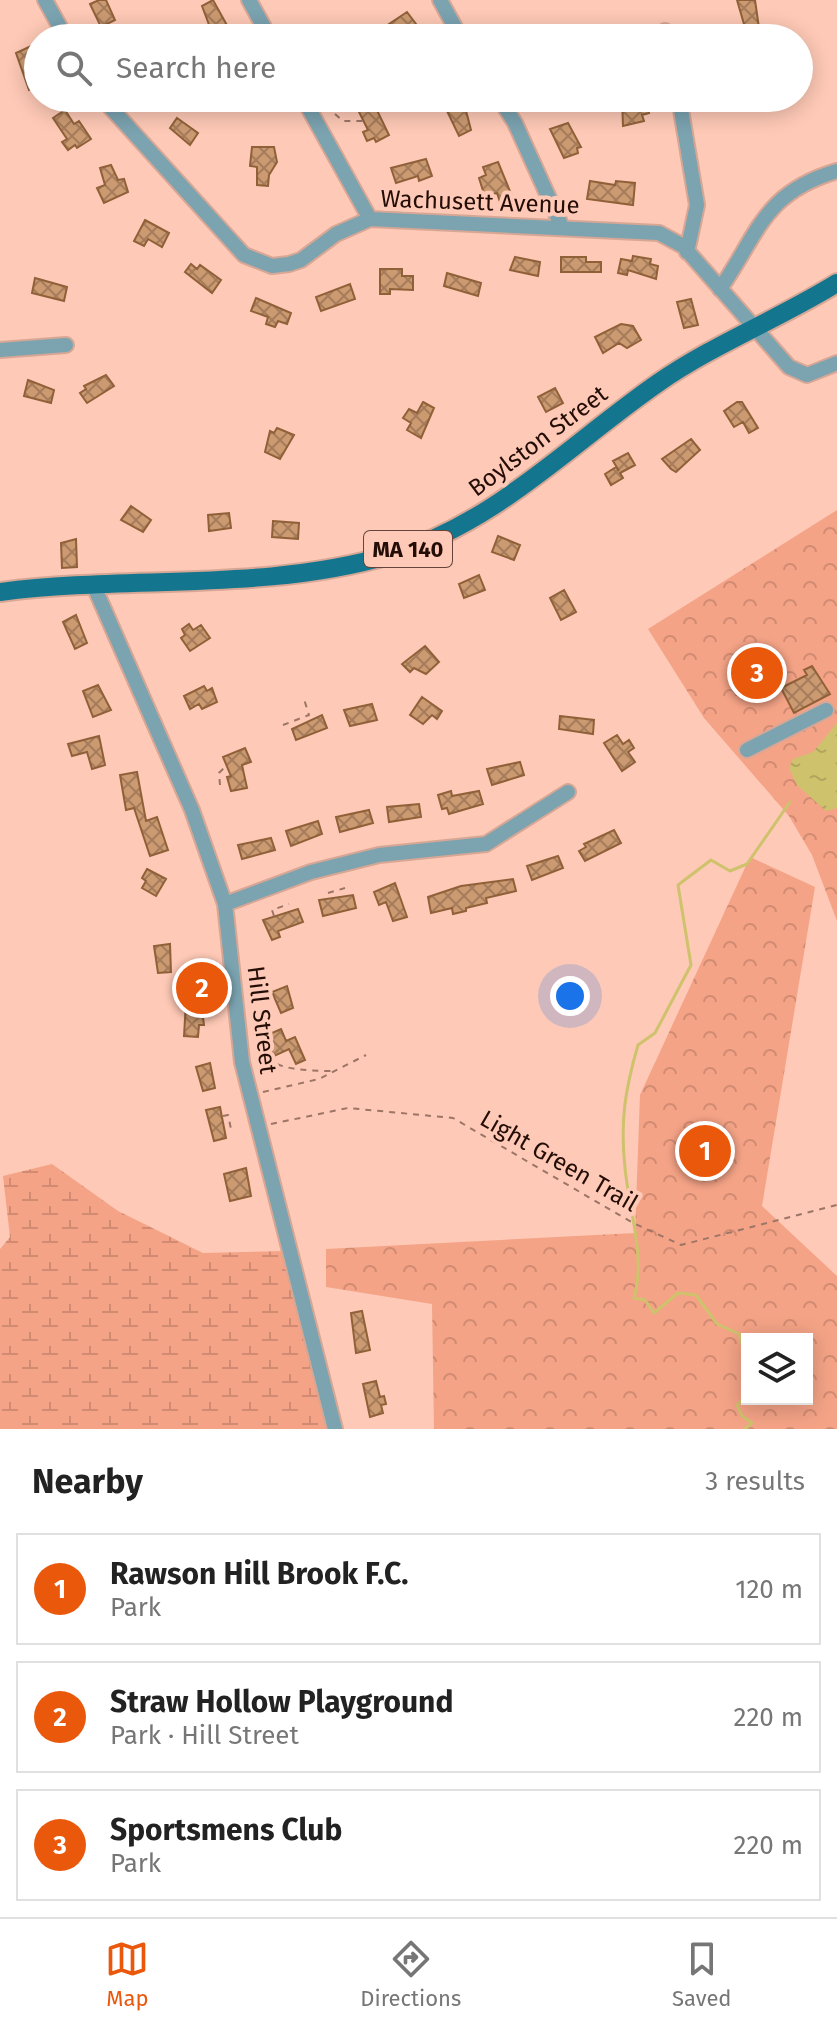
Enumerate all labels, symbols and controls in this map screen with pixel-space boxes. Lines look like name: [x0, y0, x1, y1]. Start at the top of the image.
search box: [24, 24, 813, 112]
icon: search: [52, 46, 96, 90]
text: Search here: [116, 50, 276, 86]
street label: Wachusett Avenue: [380, 185, 580, 219]
street label: Boylston Street: [463, 380, 613, 502]
road number: MA 140: [364, 531, 452, 567]
pin: 3: [731, 643, 783, 703]
pin: 2: [176, 958, 228, 1018]
street label: Hill Street: [241, 964, 283, 1076]
your location: [550, 976, 590, 1016]
street label: Light Green Trail: [475, 1104, 643, 1218]
pin: 1: [679, 1121, 731, 1181]
map controls: [741, 1333, 813, 1405]
button: layers: [741, 1333, 813, 1405]
text: Nearby: [32, 1461, 143, 1502]
text: 3 results: [705, 1466, 805, 1497]
text: Rawson Hill Brook F.C.: [110, 1556, 408, 1592]
text: 1: [54, 1574, 66, 1605]
text: 120 m: [735, 1574, 803, 1605]
text: Park: [110, 1592, 161, 1623]
text: Straw Hollow Playground: [110, 1684, 453, 1720]
text: 2: [53, 1702, 67, 1733]
text: 220 m: [734, 1702, 803, 1733]
text: Park · Hill Street: [110, 1720, 299, 1751]
text: Sportsmens Club: [110, 1812, 342, 1848]
text: 3: [53, 1830, 67, 1861]
text: 220 m: [734, 1830, 803, 1861]
text: Park: [110, 1848, 161, 1879]
tab: Map: [105, 1937, 149, 2012]
tab: Directions: [360, 1937, 461, 2012]
tab: Saved: [672, 1937, 732, 2012]

